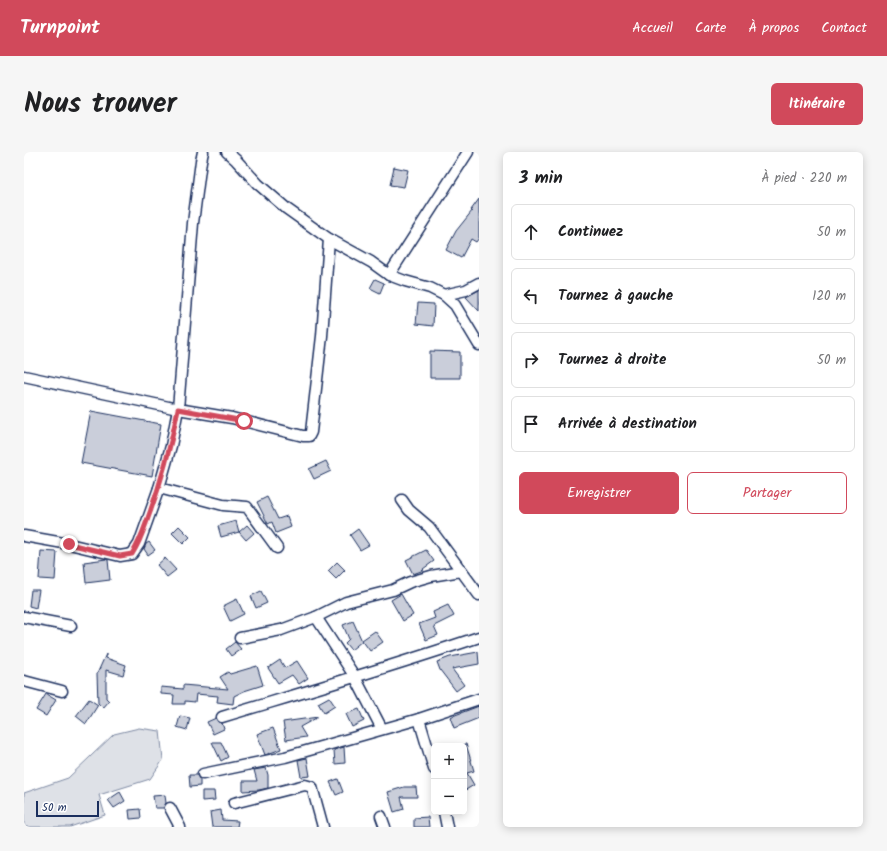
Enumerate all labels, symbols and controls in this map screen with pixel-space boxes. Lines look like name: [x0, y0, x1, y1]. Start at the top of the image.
text: Turnpoint: [20, 13, 100, 43]
text: Accueil: [632, 17, 673, 39]
text: Carte: [695, 17, 726, 39]
text: À propos: [748, 17, 799, 39]
text: Contact: [821, 17, 867, 39]
text: Nous trouver: [24, 82, 177, 127]
button: Itinéraire: [771, 83, 863, 125]
text: 3 min: [519, 165, 563, 192]
text: À pied · 220 m: [762, 168, 847, 189]
text: Continuez: [558, 220, 623, 244]
icon: ahead: [520, 221, 542, 243]
text: 50 m: [817, 222, 846, 243]
text: Tournez à gauche: [558, 284, 673, 308]
icon: left: [520, 285, 542, 307]
text: 120 m: [812, 286, 846, 307]
text: Tournez à droite: [558, 348, 666, 372]
icon: right: [520, 349, 542, 371]
text: 50 m: [817, 350, 846, 371]
route start: [235, 412, 253, 430]
text: Arrivée à destination: [558, 412, 697, 436]
icon: arrive: [520, 413, 542, 435]
button: Enregistrer: [519, 472, 679, 514]
button: Partager: [687, 472, 847, 514]
route end: [60, 535, 78, 553]
map controls: [431, 743, 467, 815]
button: +: [431, 743, 467, 779]
button: −: [431, 779, 467, 815]
scale bar: [36, 799, 99, 818]
text: 50 m: [42, 799, 67, 817]

